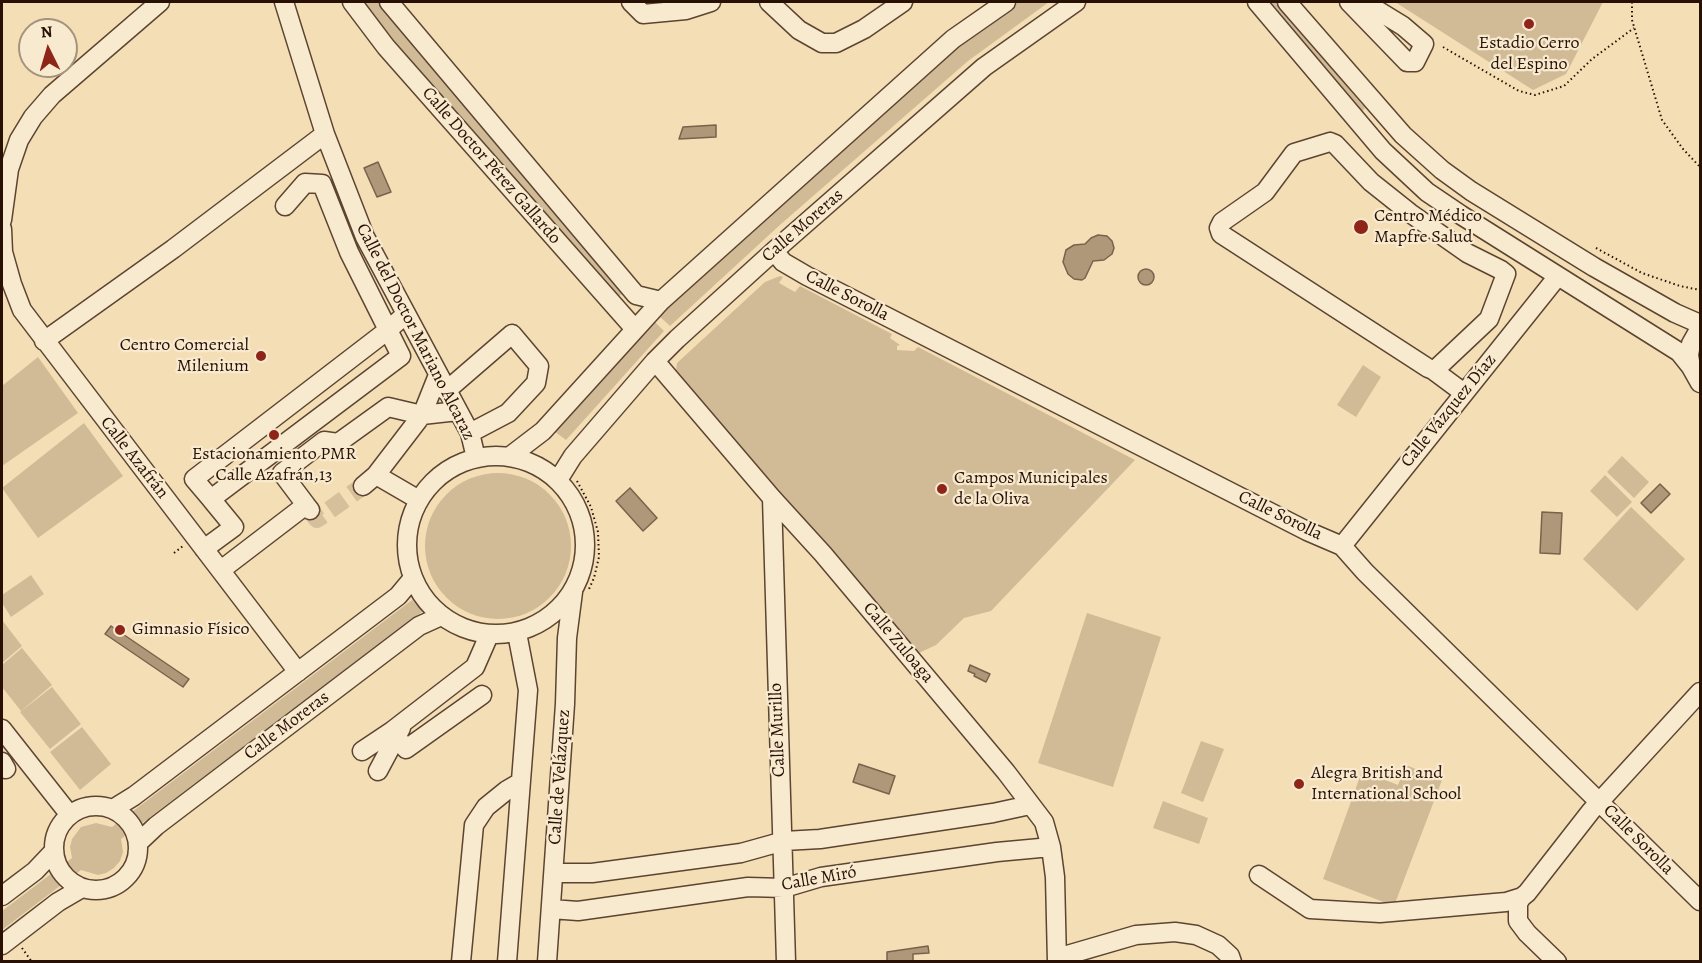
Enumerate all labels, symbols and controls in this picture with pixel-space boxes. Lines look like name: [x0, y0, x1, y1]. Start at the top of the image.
marker: Estadio Cerro del Espino: [1522, 17, 1536, 31]
north arrow: [18, 18, 78, 78]
text: N: [40, 21, 53, 44]
place label: Estadio Cerro del Espino: [1478, 33, 1580, 76]
street label: Calle Doctor Pérez Gallardo: [417, 83, 565, 249]
street label: Calle Moreras: [758, 185, 848, 267]
place label: Centro Médico Mapfre Salud: [1374, 206, 1482, 248]
marker: Centro Médico Mapfre Salud: [1352, 218, 1370, 236]
street label: Calle del Doctor Mariano Alcaraz: [351, 220, 479, 444]
street label: Calle Sorolla: [802, 266, 892, 326]
place label: Centro Comercial Milenium: [120, 335, 249, 378]
marker: Centro Comercial Milenium: [254, 349, 268, 363]
street label: Calle Vázquez Díaz: [1397, 350, 1501, 472]
street label: Calle Azafrán: [95, 413, 173, 503]
marker: Estacionamiento PMR Calle Azafrán,13: [267, 428, 281, 442]
place label: Estacionamiento PMR Calle Azafrán,13: [192, 444, 356, 486]
place label: Campos Municipales de la Oliva: [954, 468, 1108, 510]
marker: Campos Municipales de la Oliva: [935, 482, 949, 496]
street label: Calle Sorolla: [1234, 486, 1326, 546]
street label: Calle Zuloaga: [858, 598, 938, 688]
place label: Gimnasio Físico: [132, 619, 249, 641]
marker: Gimnasio Físico: [113, 623, 127, 637]
street label: Calle Murillo: [766, 682, 790, 778]
street label: Calle Moreras: [240, 687, 334, 765]
street label: Calle de Velázquez: [545, 709, 575, 845]
place label: Alegra British and International School: [1311, 763, 1461, 806]
marker: Alegra British and International School: [1292, 777, 1306, 791]
street label: Calle Sorolla: [1598, 800, 1678, 880]
street label: Calle Miró: [780, 862, 858, 896]

